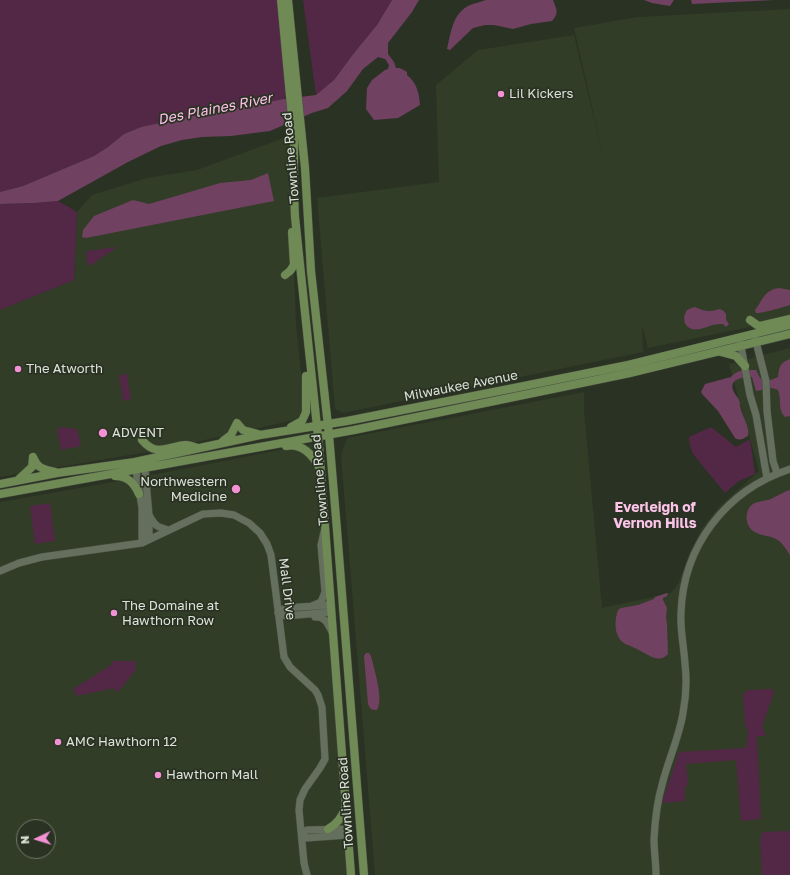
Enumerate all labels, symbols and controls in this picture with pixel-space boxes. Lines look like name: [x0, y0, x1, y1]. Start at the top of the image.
place label: Lil Kickers: [509, 86, 573, 102]
marker: Lil Kickers: [496, 89, 506, 99]
water label: Des Plaines River: [156, 90, 274, 128]
street label: Townline Road: [279, 112, 303, 204]
place label: The Atworth: [26, 361, 103, 377]
marker: The Atworth: [13, 364, 23, 374]
street label: Milwaukee Avenue: [403, 367, 519, 405]
place label: ADVENT: [112, 425, 164, 441]
marker: ADVENT: [97, 427, 109, 439]
street label: Townline Road: [308, 434, 332, 526]
place label: Northwestern Medicine: [140, 474, 227, 505]
marker: Northwestern Medicine: [230, 483, 242, 495]
district label: Everleigh of Vernon Hills: [613, 500, 697, 532]
street label: Mall Drive: [275, 557, 299, 621]
place label: The Domaine at Hawthorn Row: [122, 598, 219, 629]
marker: The Domaine at Hawthorn Row: [109, 608, 119, 618]
place label: AMC Hawthorn 12: [66, 734, 177, 750]
marker: AMC Hawthorn 12: [53, 737, 63, 747]
street label: Townline Road: [335, 757, 357, 849]
place label: Hawthorn Mall: [166, 767, 258, 783]
marker: Hawthorn Mall: [153, 770, 163, 780]
north arrow: [16, 819, 56, 859]
text: N: [18, 835, 31, 844]

